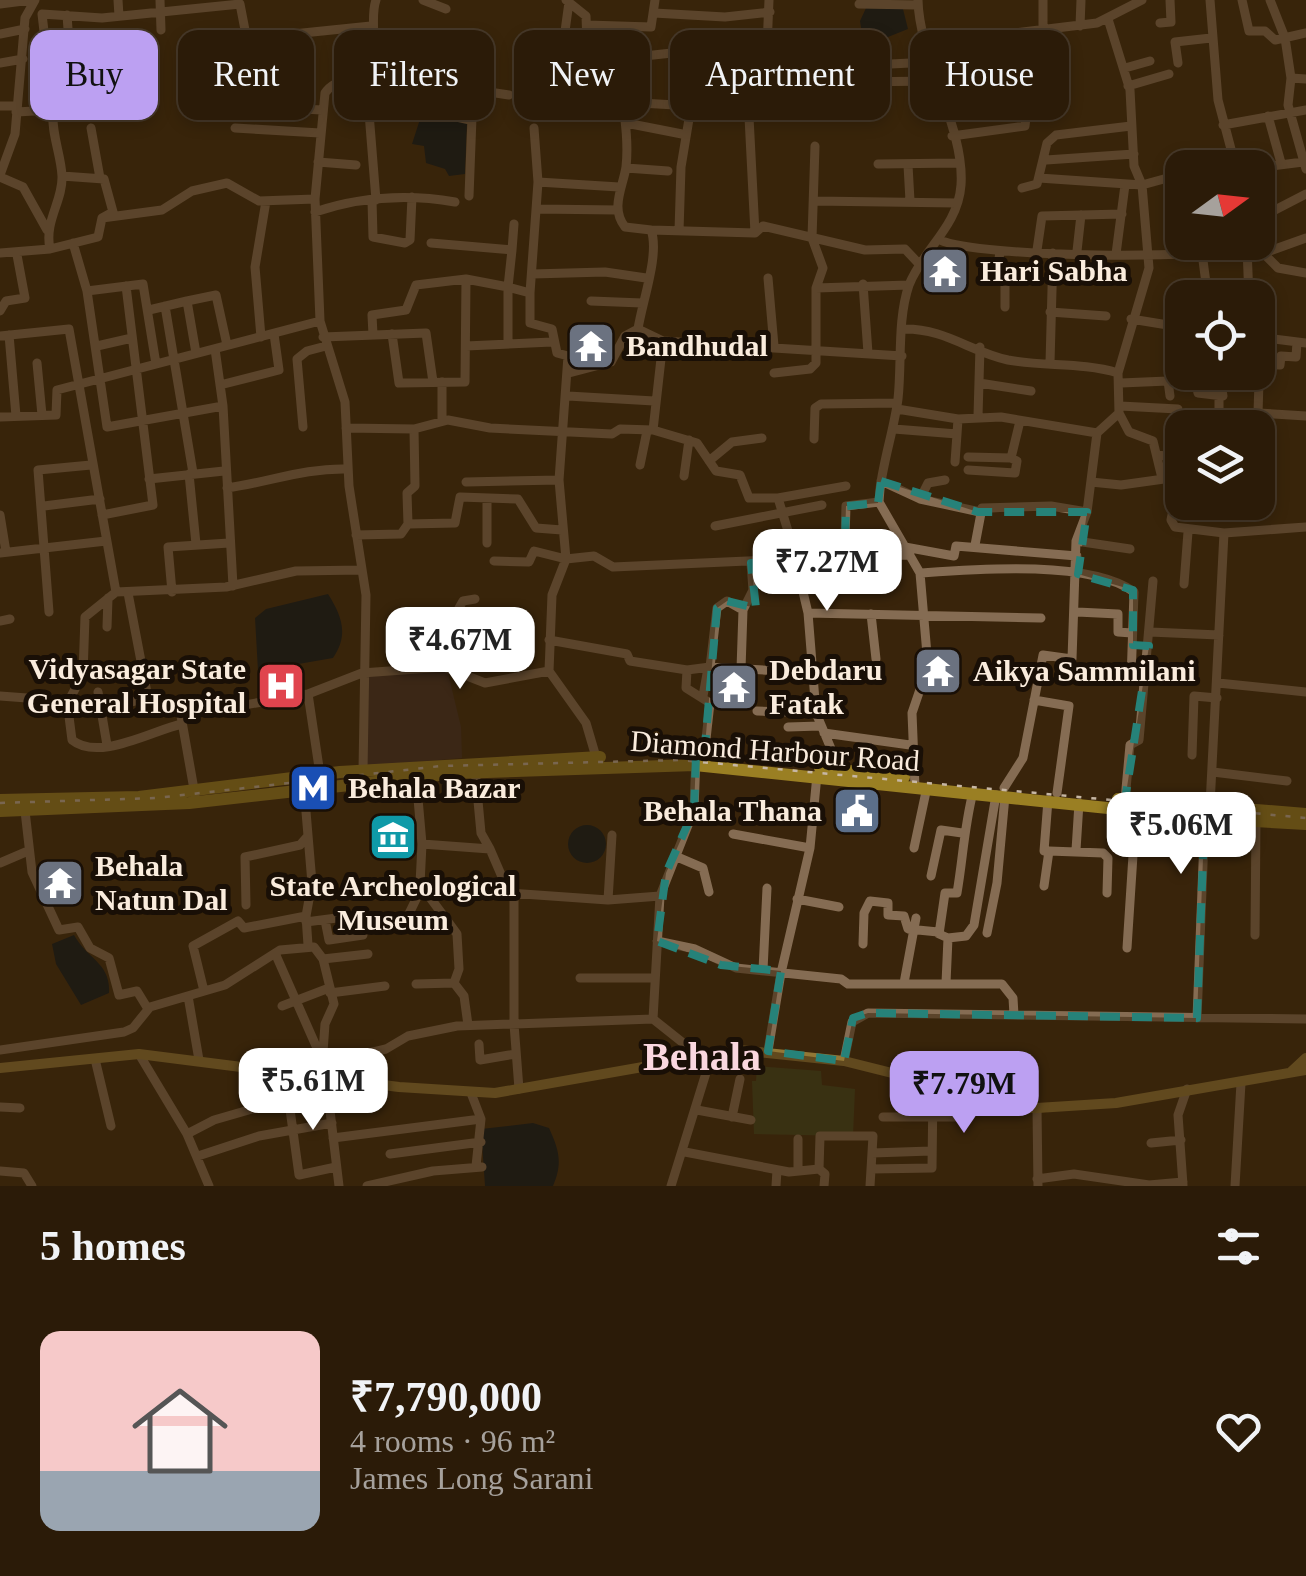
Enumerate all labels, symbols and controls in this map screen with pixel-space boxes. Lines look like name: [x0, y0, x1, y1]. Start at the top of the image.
chip: Buy: [30, 30, 158, 120]
chip: Rent: [178, 30, 314, 120]
chip: Filters: [334, 30, 494, 120]
chip: New: [514, 30, 650, 120]
chip: Apartment: [670, 30, 890, 120]
chip: House: [910, 30, 1069, 120]
north arrow: [1165, 150, 1275, 260]
map controls: [1165, 150, 1275, 520]
temple icon: Hari Sabha: [919, 245, 971, 297]
place label: Hari Sabha: [980, 254, 1128, 287]
button: locate: [1165, 280, 1275, 390]
temple icon: Bandhudal: [565, 320, 617, 372]
place label: Bandhudal: [626, 329, 768, 362]
button: layers: [1165, 410, 1275, 520]
pin: ₹7.27M: [746, 529, 908, 614]
text: ₹7.27M: [775, 543, 879, 579]
pin: ₹4.67M: [379, 607, 541, 692]
text: ₹4.67M: [408, 621, 512, 657]
temple icon: Aikya Sammilani: [912, 645, 964, 697]
place label: Vidyasagar State General Hospital: [27, 652, 246, 719]
place label: Debdaru Fatak: [769, 653, 882, 720]
place label: Aikya Sammilani: [973, 654, 1196, 687]
hospital icon: Vidyasagar State General Hospital: [255, 660, 307, 712]
temple icon: Debdaru Fatak: [708, 661, 760, 713]
street label: Diamond Harbour Road: [629, 724, 921, 777]
metro station icon: Behala Bazar: [287, 762, 339, 814]
place label: Behala Bazar: [348, 771, 521, 804]
public building icon: Behala Thana: [831, 785, 883, 837]
pin: ₹5.06M: [1100, 792, 1262, 877]
place label: Behala Thana: [643, 794, 822, 827]
text: ₹5.06M: [1129, 806, 1233, 842]
museum icon: State Archeological Museum: [367, 811, 419, 863]
place label: Behala Natun Dal: [95, 849, 228, 916]
temple icon: Behala Natun Dal: [34, 857, 86, 909]
place label: State Archeological Museum: [270, 869, 516, 936]
district label: Behala: [643, 1034, 761, 1079]
pin: ₹5.61M: [232, 1048, 394, 1133]
pin: ₹7.79M: [883, 1051, 1045, 1136]
text: ₹5.61M: [261, 1062, 365, 1098]
text: ₹7.79M: [912, 1065, 1016, 1101]
icon: filters: [1211, 1219, 1266, 1274]
text: 5 homes: [40, 1223, 186, 1269]
icon: home: [120, 1371, 240, 1491]
text: ₹7,790,000: [350, 1374, 542, 1420]
icon: heart: [1211, 1404, 1266, 1459]
text: 4 rooms · 96 m²: [350, 1423, 555, 1459]
text: James Long Sarani: [350, 1460, 594, 1496]

